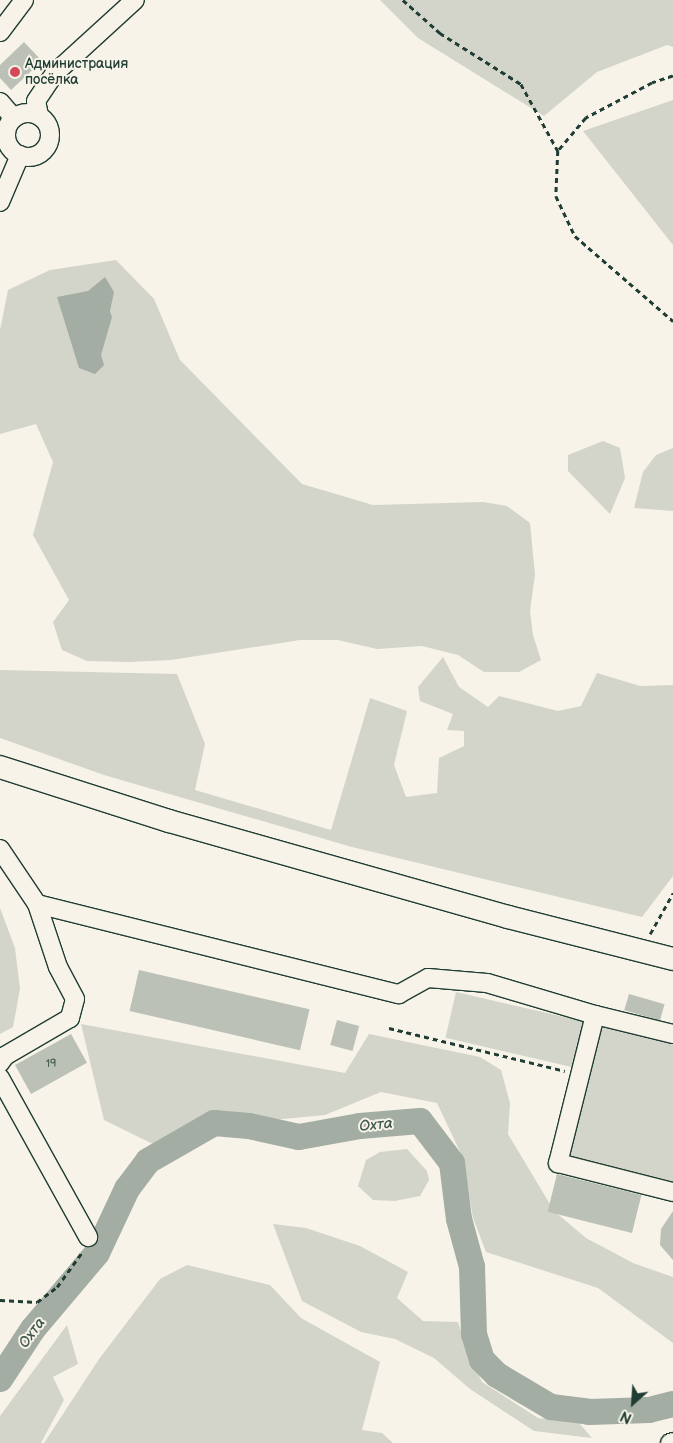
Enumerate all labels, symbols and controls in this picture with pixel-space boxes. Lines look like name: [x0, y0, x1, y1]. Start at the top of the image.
place label: Администрация посёлка: [25, 56, 128, 88]
marker: Администрация посёлка: [9, 66, 21, 78]
house number: 19: [46, 1057, 56, 1071]
water label: Охта: [358, 1114, 394, 1136]
water label: Охта: [15, 1314, 49, 1352]
north arrow: [608, 1378, 658, 1428]
text: N: [618, 1407, 635, 1427]

